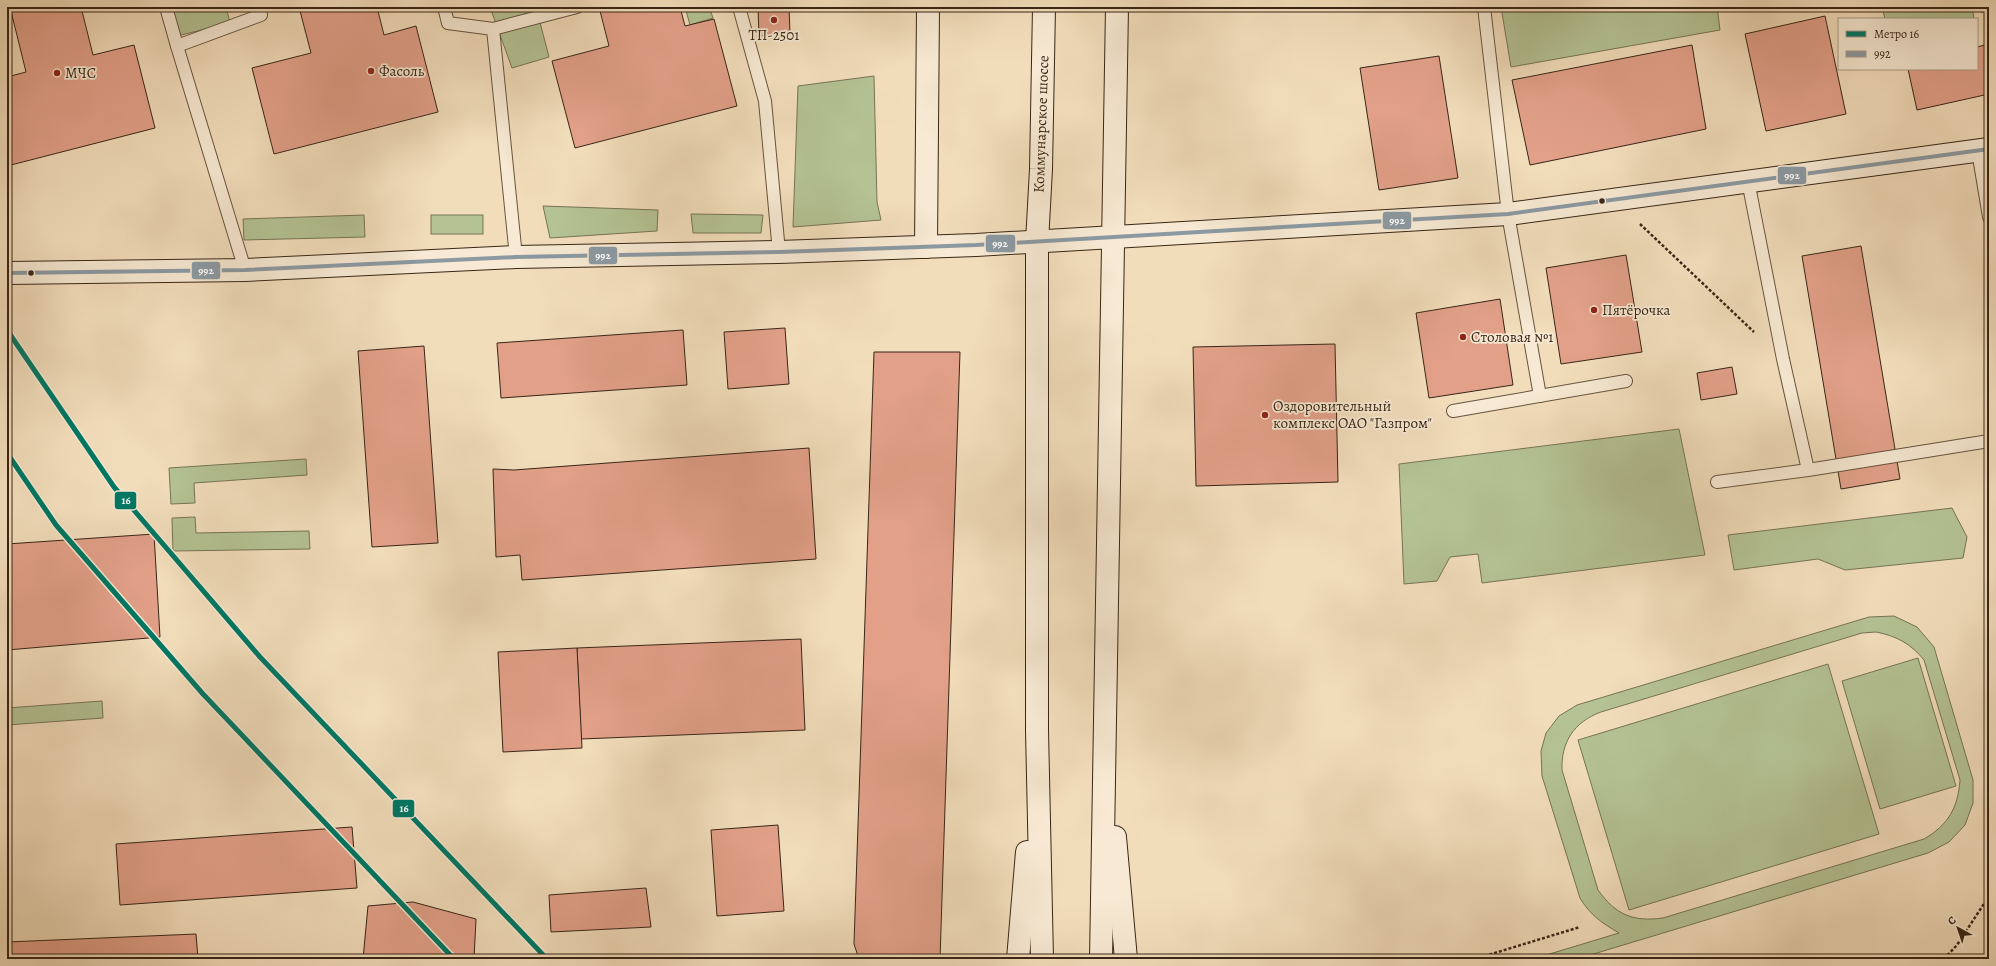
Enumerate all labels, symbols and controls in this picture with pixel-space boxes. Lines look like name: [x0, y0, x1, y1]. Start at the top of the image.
marker: ТП-2501: [769, 15, 779, 25]
legend: [1838, 18, 1978, 70]
place label: ТП-2501: [749, 25, 799, 45]
text: Метро 16: [1874, 26, 1920, 42]
text: 992: [1874, 46, 1891, 62]
street label: Коммунарское шоссе: [1029, 55, 1053, 193]
place label: Фасоль: [379, 61, 425, 81]
place label: МЧС: [65, 63, 96, 83]
marker: Фасоль: [366, 66, 376, 76]
marker: МЧС: [52, 68, 62, 78]
line badge: 992: [1777, 166, 1807, 185]
text: 992: [1784, 168, 1800, 183]
unlabelled marker: [1597, 196, 1607, 206]
line badge: 992: [1382, 211, 1412, 230]
text: 992: [1389, 213, 1405, 228]
line badge: 992: [985, 234, 1016, 253]
text: 992: [992, 236, 1008, 251]
line badge: 992: [588, 246, 618, 265]
text: 992: [595, 248, 611, 263]
line badge: 992: [191, 261, 221, 280]
text: 992: [198, 263, 214, 278]
unlabelled marker: [26, 268, 36, 278]
place label: Пятёрочка: [1602, 300, 1671, 320]
marker: Пятёрочка: [1589, 305, 1599, 315]
place label: Столовая №1: [1471, 327, 1553, 347]
marker: Столовая №1: [1458, 332, 1468, 342]
place label: Оздоровительный комплекс ОАО "Газпром": [1273, 396, 1432, 433]
marker: Оздоровительный комплекс ОАО "Газпром": [1260, 410, 1270, 420]
line badge: 16: [114, 491, 137, 510]
text: 16: [121, 493, 131, 508]
line badge: 16: [392, 799, 415, 818]
text: 16: [399, 801, 409, 816]
north arrow: [1938, 908, 1978, 948]
text: С: [1944, 913, 1959, 929]

